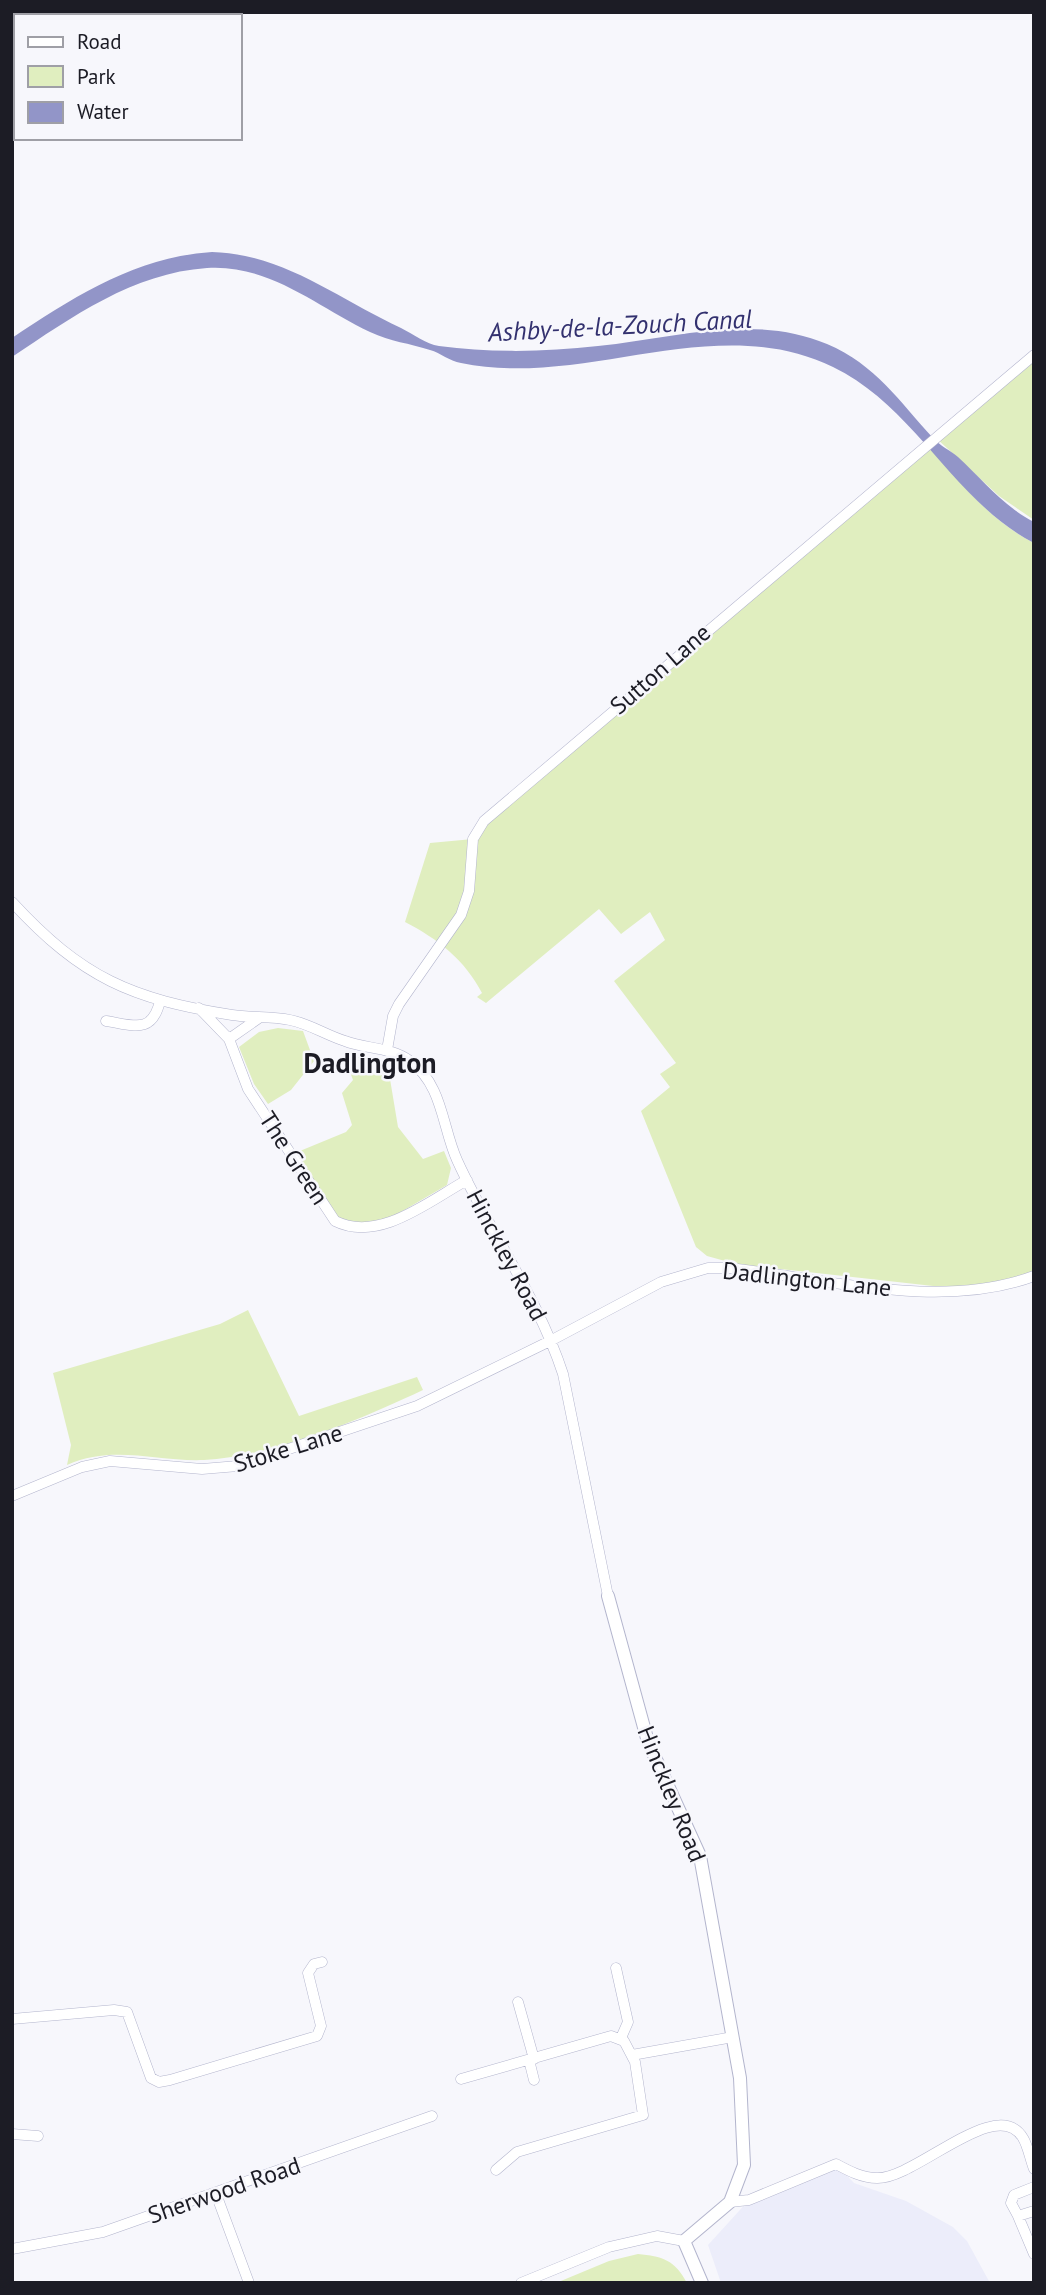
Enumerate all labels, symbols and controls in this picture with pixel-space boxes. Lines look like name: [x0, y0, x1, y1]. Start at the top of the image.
legend: [14, 14, 242, 140]
text: Road: [77, 28, 121, 55]
text: Park: [77, 63, 116, 90]
text: Water: [77, 98, 129, 125]
water label: Ashby-de-la-Zouch Canal: [486, 302, 753, 348]
street label: Sutton Lane: [603, 617, 717, 721]
district label: Dadlington: [303, 1044, 437, 1081]
street label: The Green: [252, 1105, 336, 1211]
street label: Hinckley Road: [459, 1184, 555, 1326]
street label: Dadlington Lane: [721, 1255, 893, 1303]
street label: Stoke Lane: [230, 1417, 346, 1479]
street label: Hinckley Road: [631, 1721, 713, 1867]
street label: Sherwood Road: [144, 2149, 304, 2231]

